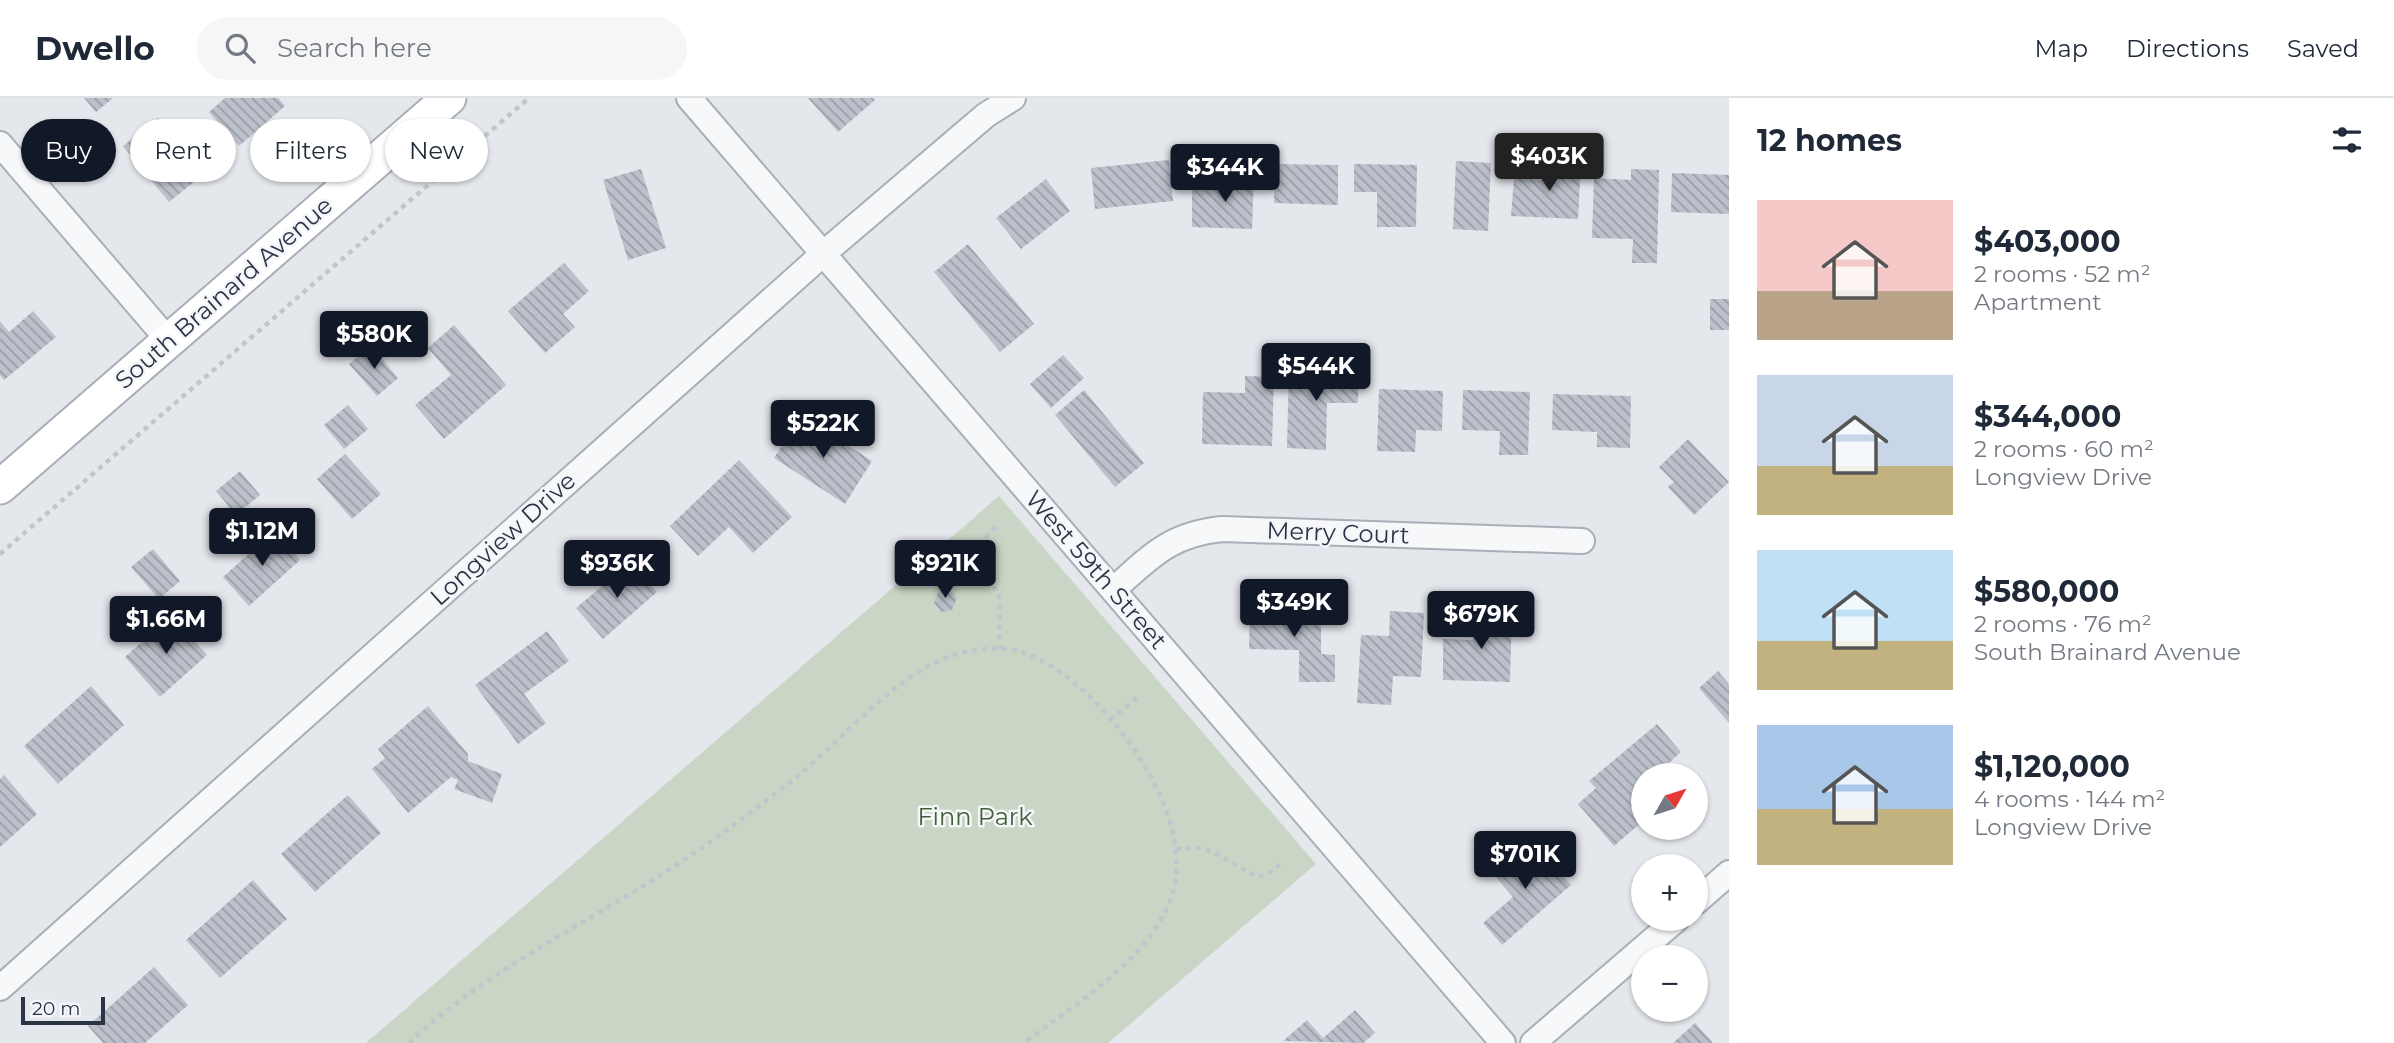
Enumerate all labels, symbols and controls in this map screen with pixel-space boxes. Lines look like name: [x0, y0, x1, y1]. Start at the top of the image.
search box: [197, 17, 687, 80]
text: Dwello: [35, 28, 155, 68]
icon: search: [221, 29, 259, 67]
text: Search here: [277, 32, 432, 64]
text: Map: [2035, 34, 2088, 63]
text: Directions: [2126, 34, 2249, 63]
text: Saved: [2287, 34, 2359, 63]
chip: Buy: [21, 119, 116, 182]
chip: Rent: [130, 119, 236, 182]
chip: Filters: [250, 119, 371, 182]
chip: New: [385, 119, 488, 182]
icon: filters: [2328, 121, 2366, 159]
text: 12 homes: [1757, 122, 1902, 159]
pin: $403K: [1500, 134, 1598, 193]
text: $403K: [1511, 142, 1587, 170]
pin: $344K: [1176, 144, 1274, 204]
text: $344K: [1187, 153, 1263, 181]
street label: South Brainard Avenue: [109, 190, 338, 395]
text: $403,000: [1974, 223, 2121, 260]
icon: home: [1813, 228, 1897, 312]
text: 2 rooms · 52 m²: [1974, 260, 2151, 288]
text: Apartment: [1974, 288, 2102, 316]
pin: $580K: [325, 312, 423, 371]
text: $580K: [336, 320, 412, 348]
pin: $544K: [1267, 344, 1365, 403]
text: $544K: [1277, 352, 1355, 380]
text: $344,000: [1974, 398, 2121, 435]
pin: $522K: [774, 400, 872, 460]
icon: home: [1813, 403, 1897, 487]
text: $522K: [787, 409, 859, 437]
text: 2 rooms · 60 m²: [1974, 435, 2154, 463]
text: Longview Drive: [1974, 463, 2152, 491]
street label: Longview Drive: [424, 466, 581, 612]
street label: West 59th Street: [1020, 484, 1173, 655]
pin: $1.12M: [205, 508, 319, 568]
street label: Merry Court: [1266, 516, 1410, 549]
text: $1.12M: [225, 517, 299, 545]
pin: $936K: [568, 540, 666, 600]
pin: $921K: [896, 540, 994, 600]
text: $936K: [580, 549, 654, 577]
text: $921K: [911, 549, 979, 577]
text: $580,000: [1974, 573, 2119, 610]
icon: home: [1813, 578, 1897, 662]
pin: $349K: [1245, 580, 1343, 639]
text: $349K: [1256, 588, 1332, 616]
pin: $679K: [1432, 592, 1530, 651]
pin: $1.66M: [109, 596, 223, 656]
text: $679K: [1443, 600, 1519, 628]
text: $1.66M: [126, 605, 206, 633]
text: 2 rooms · 76 m²: [1974, 610, 2152, 638]
text: South Brainard Avenue: [1974, 638, 2241, 666]
text: $1,120,000: [1974, 748, 2130, 785]
icon: home: [1813, 753, 1897, 837]
north arrow: [1631, 763, 1708, 840]
map controls: [1631, 763, 1708, 1022]
text: 4 rooms · 144 m²: [1974, 785, 2166, 813]
park label: Finn Park: [917, 802, 1033, 831]
text: Longview Drive: [1974, 813, 2152, 841]
pin: $701K: [1476, 832, 1574, 891]
text: $701K: [1490, 840, 1560, 868]
button: +: [1631, 854, 1708, 931]
button: −: [1631, 945, 1708, 1022]
scale bar: [21, 994, 105, 1026]
text: 20 m: [32, 997, 80, 1020]

